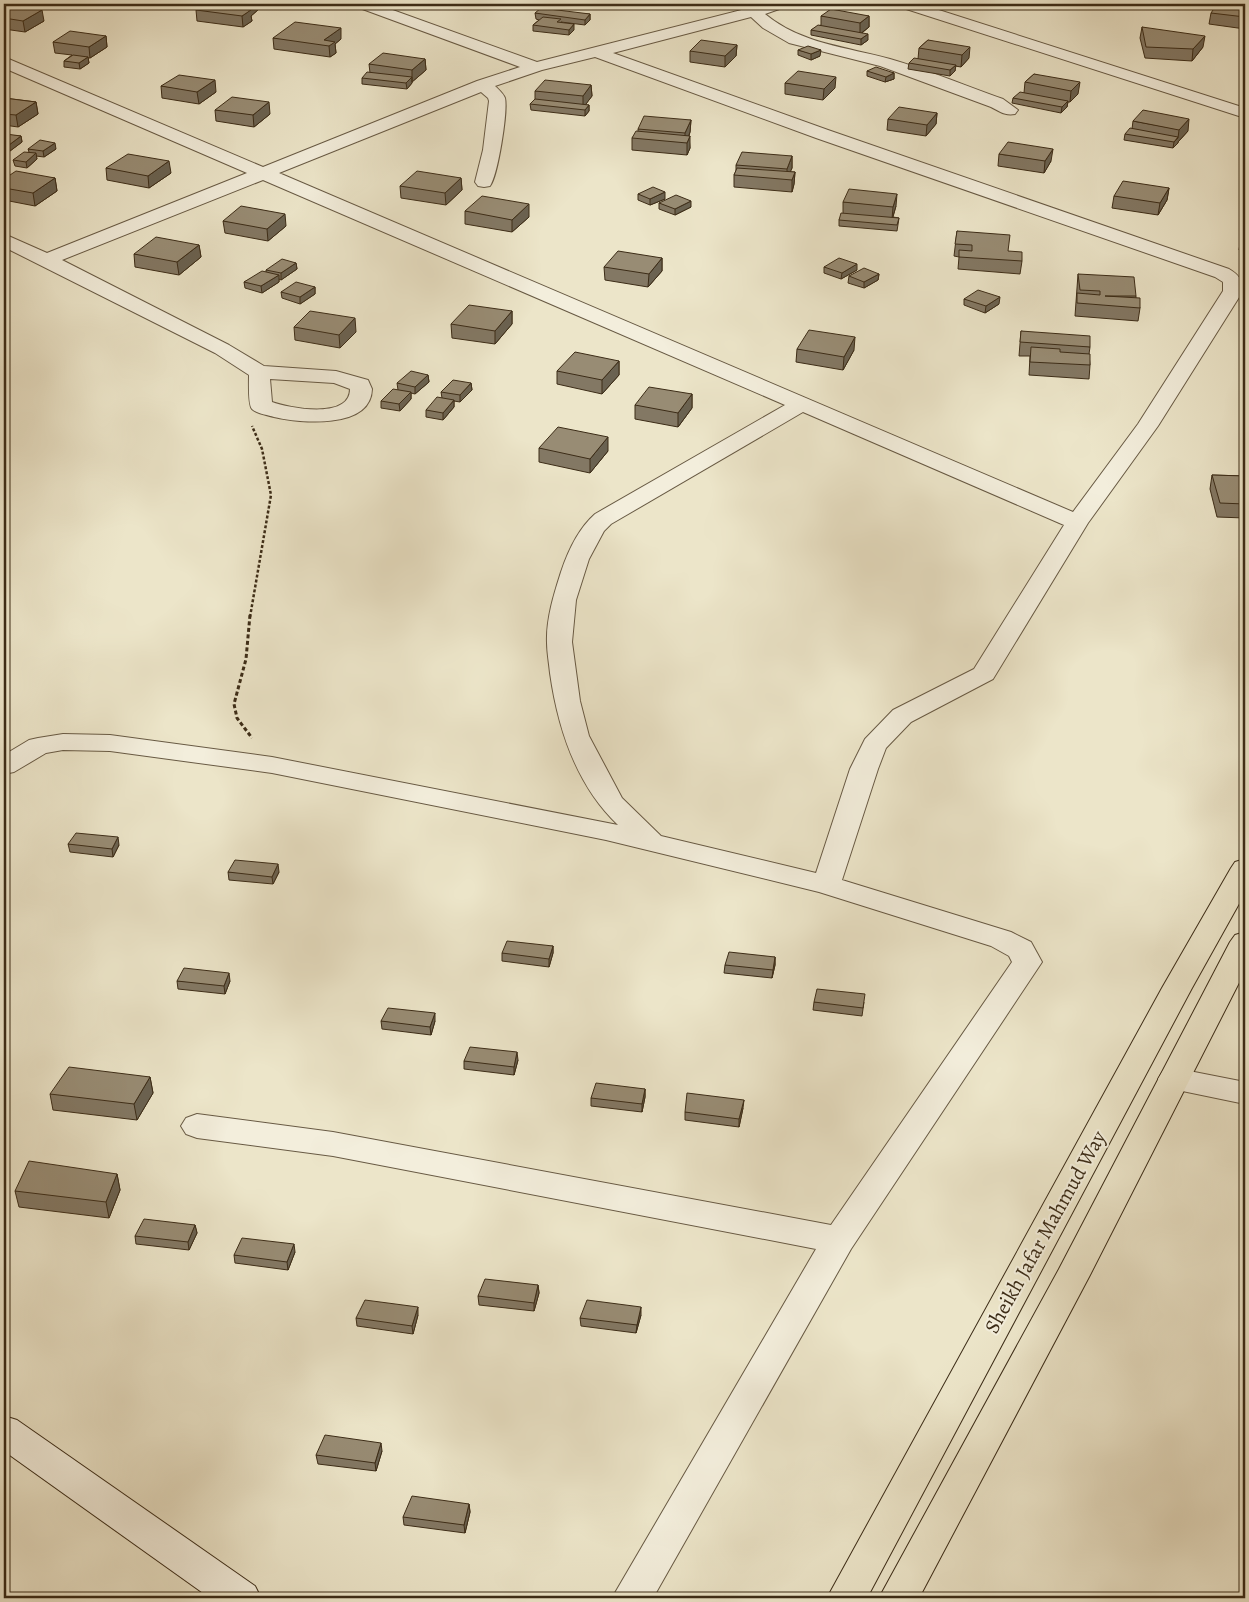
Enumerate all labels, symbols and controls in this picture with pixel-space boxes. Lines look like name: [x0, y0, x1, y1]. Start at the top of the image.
street label: Sheikh Jafar Mahmud Way: [978, 1125, 1113, 1338]

